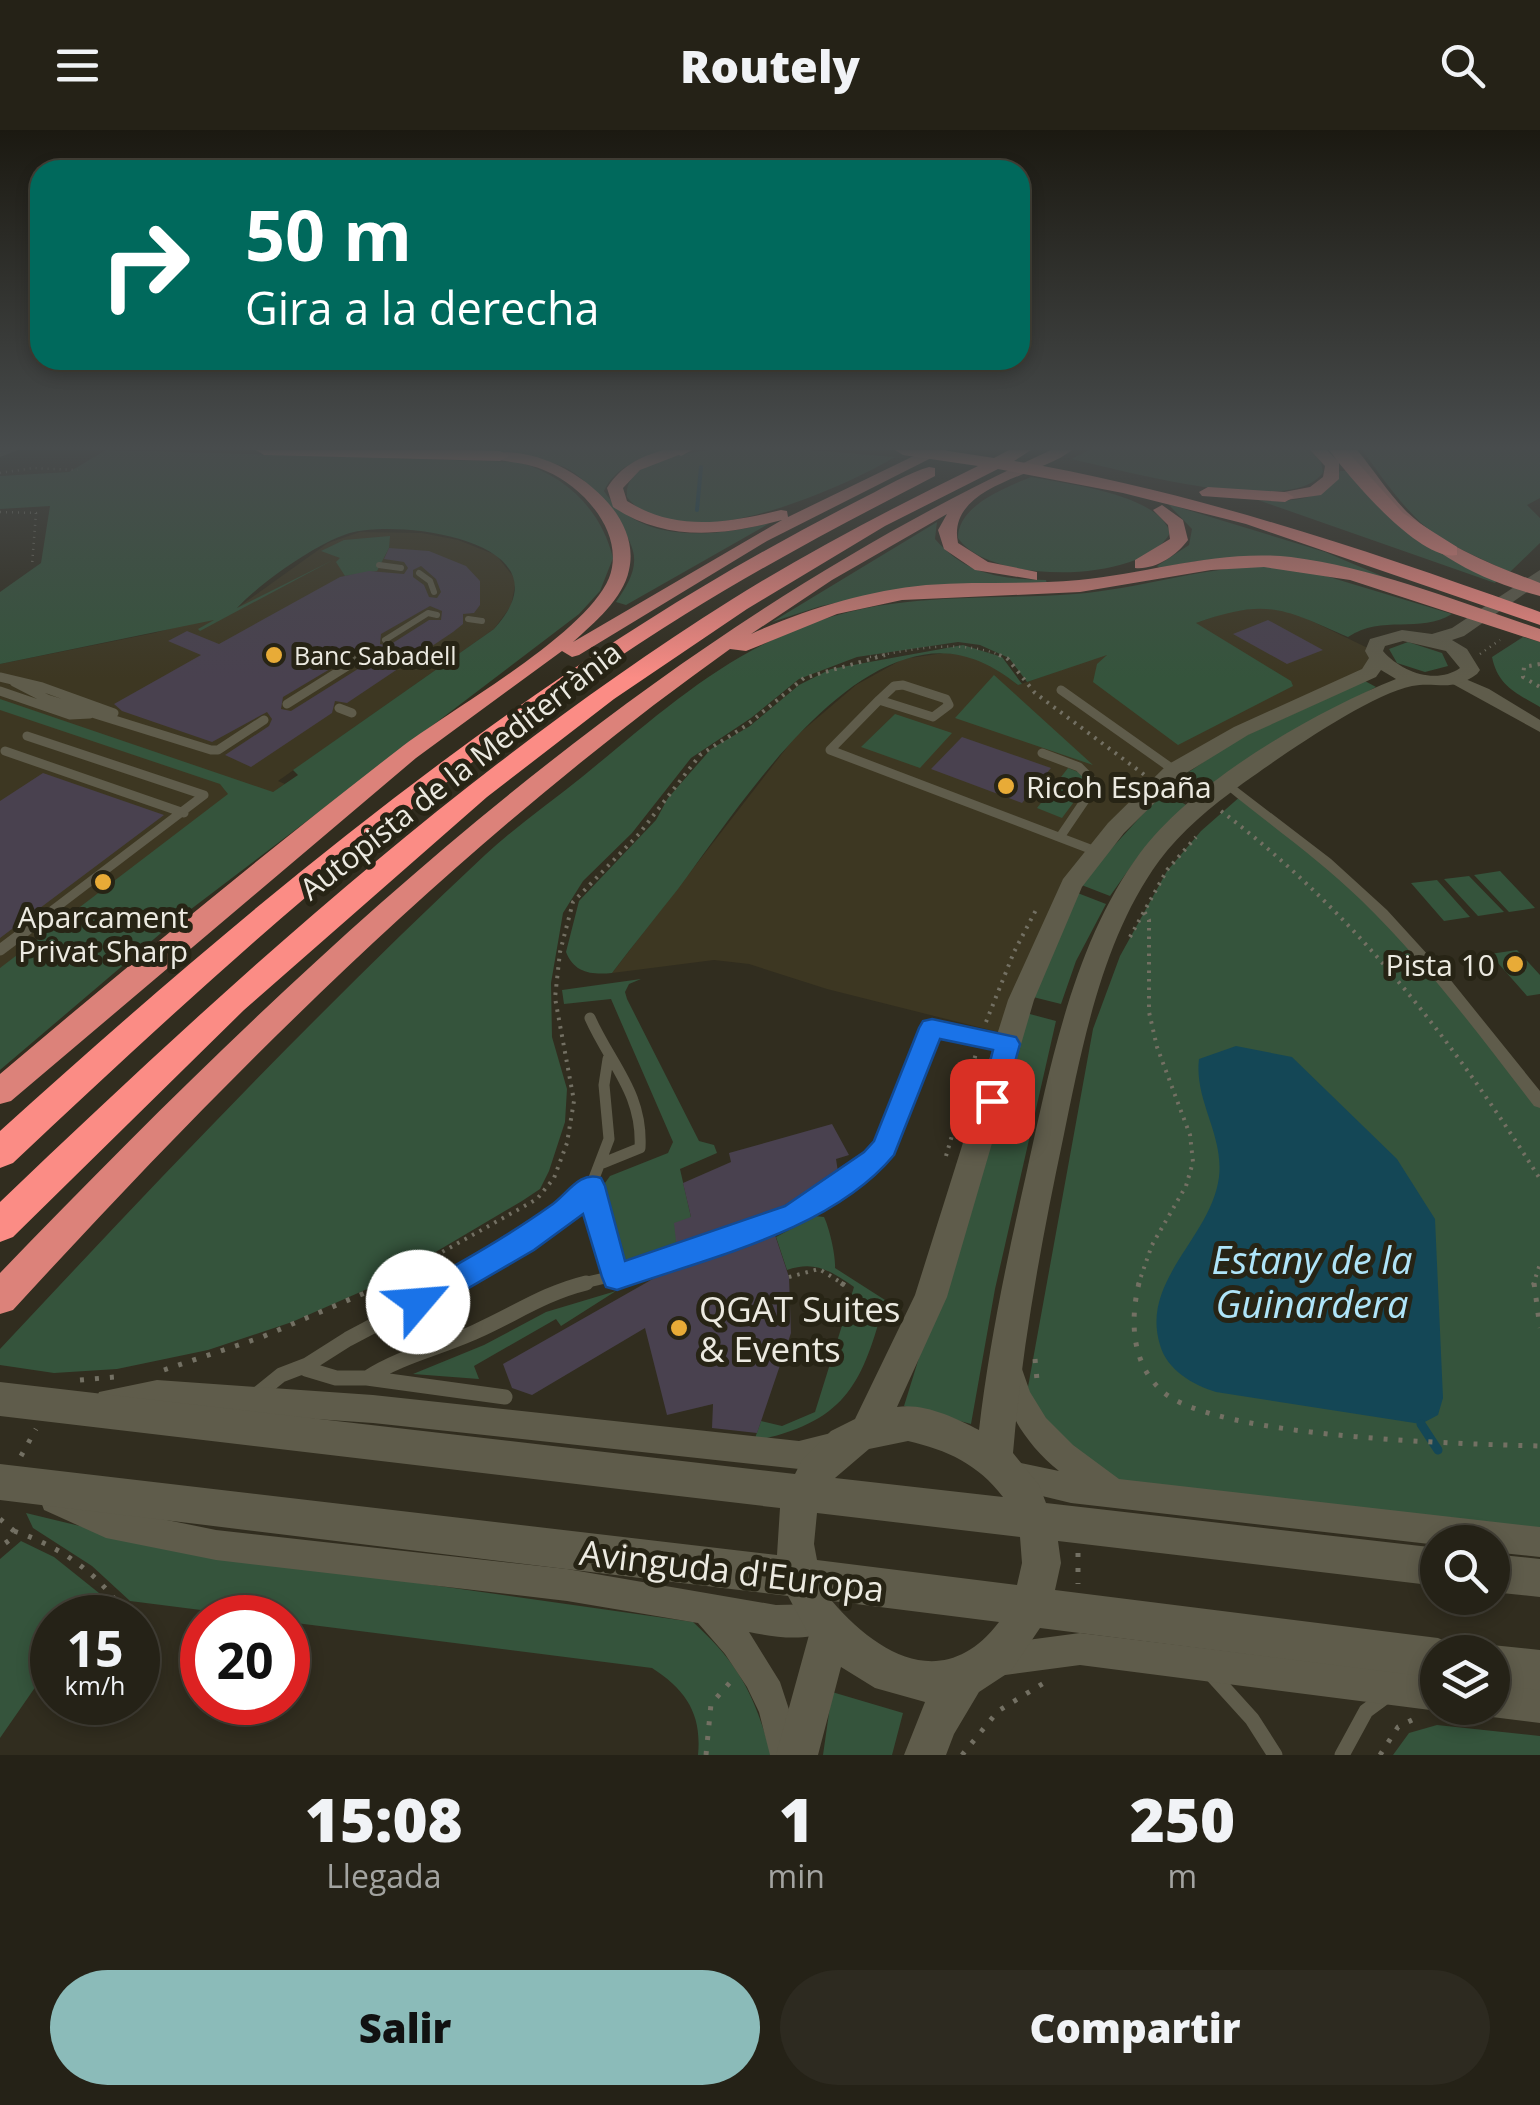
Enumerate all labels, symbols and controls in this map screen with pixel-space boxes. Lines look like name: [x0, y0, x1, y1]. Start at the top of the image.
text: Routely: [680, 35, 860, 96]
icon: menu: [50, 38, 105, 93]
icon: search: [1435, 38, 1490, 93]
text: 50 m: [245, 186, 412, 282]
icon: right: [80, 200, 210, 330]
text: Gira a la derecha: [245, 277, 600, 338]
street label: Autopista de la Mediterrània: [291, 631, 629, 909]
place label: Banc Sabadell: [294, 638, 457, 672]
marker: Banc Sabadell: [263, 644, 285, 666]
place label: Ricoh España: [1026, 766, 1212, 807]
marker: Ricoh España: [995, 775, 1017, 797]
marker: Aparcament Privat Sharp: [92, 871, 114, 893]
place label: Aparcament Privat Sharp: [17, 896, 189, 971]
place label: Pista 10: [1386, 944, 1495, 985]
marker: Pista 10: [1504, 953, 1526, 975]
pin: [950, 1059, 1035, 1144]
icon: arrive: [965, 1074, 1020, 1129]
water label: Estany de la Guinardera: [1211, 1233, 1413, 1329]
position arrow: [366, 1250, 470, 1354]
place label: QGAT Suites & Events: [699, 1285, 900, 1372]
marker: QGAT Suites & Events: [668, 1317, 690, 1339]
map controls: [1420, 1525, 1510, 1725]
button: search: [1420, 1525, 1510, 1615]
street label: Avinguda d'Europa: [577, 1528, 887, 1612]
speed limit sign: 20: [180, 1595, 310, 1725]
text: 15: [66, 1614, 124, 1682]
button: layers: [1420, 1635, 1510, 1725]
text: km/h: [65, 1668, 125, 1702]
text: 15:08: [305, 1778, 463, 1860]
text: 1: [779, 1778, 814, 1860]
text: 250: [1130, 1778, 1235, 1860]
text: Llegada: [326, 1854, 441, 1897]
text: min: [768, 1854, 825, 1897]
text: m: [1168, 1854, 1197, 1897]
button: Salir: [50, 1970, 760, 2085]
button: Compartir: [780, 1970, 1490, 2085]

